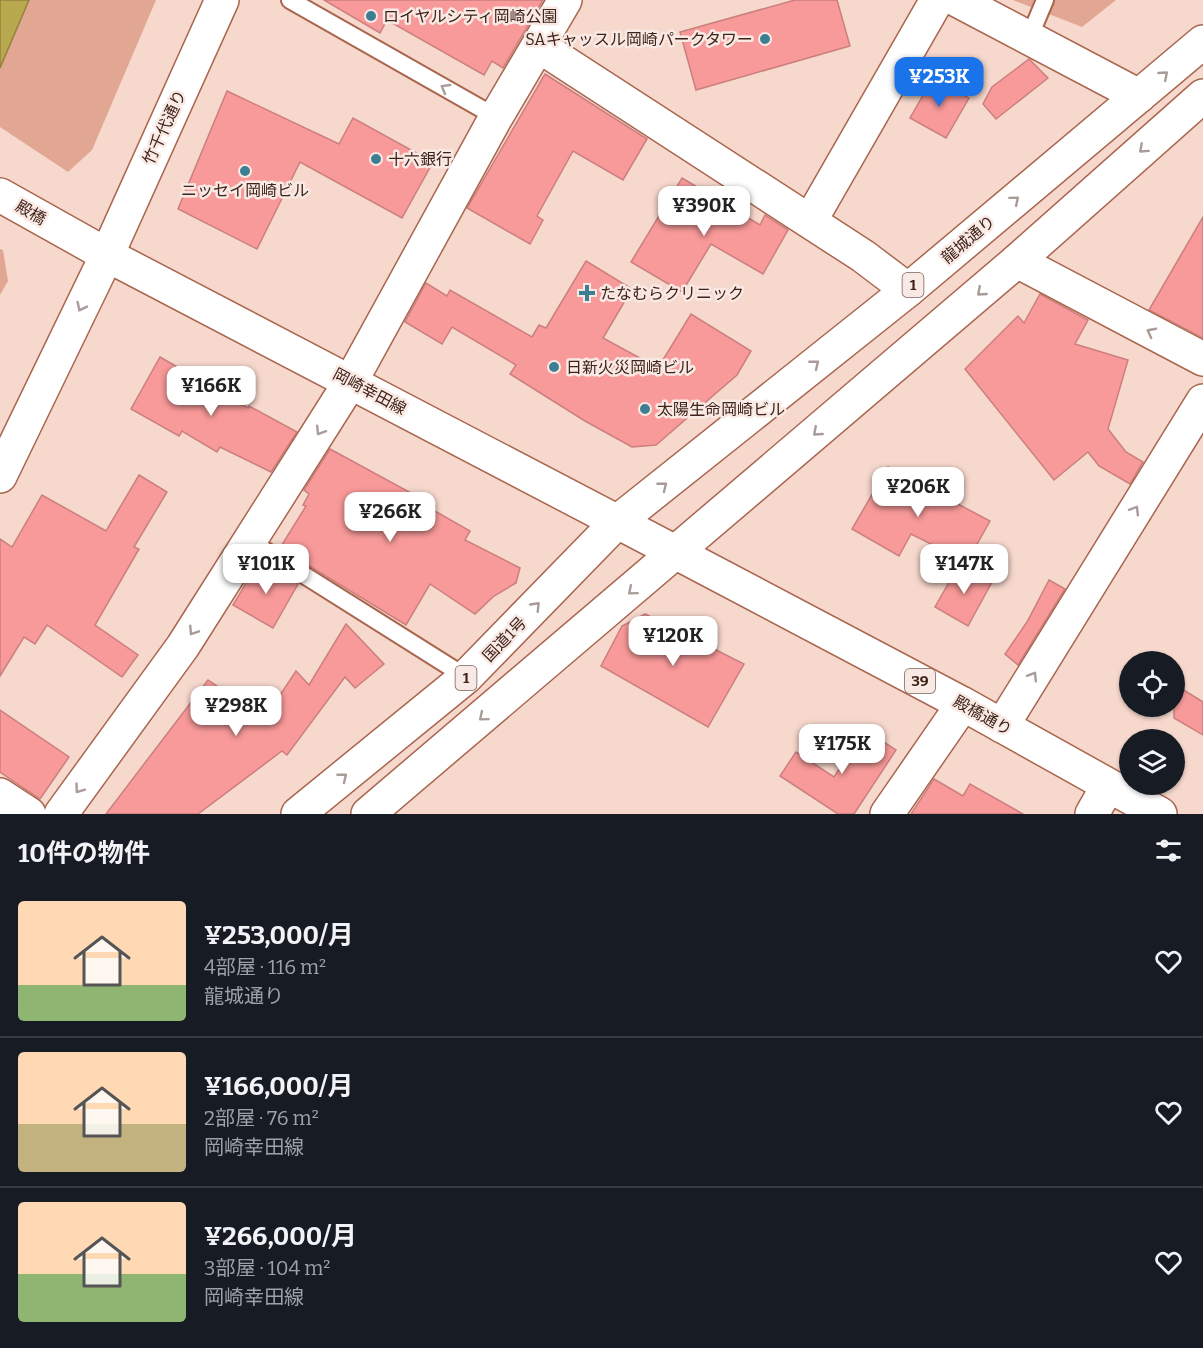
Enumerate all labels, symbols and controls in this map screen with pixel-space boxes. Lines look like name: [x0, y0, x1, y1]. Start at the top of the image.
place label: ロイヤルシティ岡崎公園: [383, 7, 558, 26]
marker: ロイヤルシティ岡崎公園: [364, 9, 378, 23]
place label: SAキャッスル岡崎パークタワー: [525, 30, 753, 49]
marker: SAキャッスル岡崎パークタワー: [758, 32, 772, 46]
pin: ¥253K: [897, 57, 981, 108]
text: ¥253K: [908, 64, 970, 88]
one-way arrow: [1157, 71, 1168, 82]
one-way arrow: [441, 84, 451, 95]
street label: 竹千代通り: [139, 87, 190, 167]
one-way arrow: [1140, 142, 1150, 153]
place label: 十六銀行: [388, 150, 452, 169]
marker: 十六銀行: [369, 152, 383, 166]
marker: ニッセイ岡崎ビル: [238, 164, 252, 178]
place label: ニッセイ岡崎ビル: [181, 181, 309, 200]
pin: ¥390K: [662, 186, 746, 237]
text: ¥390K: [672, 193, 736, 217]
street label: 殿橋: [12, 196, 49, 229]
one-way arrow: [1008, 197, 1019, 208]
street label: 龍城通り: [938, 212, 999, 267]
road number: 1: [902, 273, 924, 297]
marker: たなむらクリニック: [578, 284, 596, 302]
place label: たなむらクリニック: [600, 284, 744, 303]
one-way arrow: [977, 285, 988, 296]
one-way arrow: [76, 301, 88, 312]
one-way arrow: [1147, 328, 1158, 339]
place label: 日新火災岡崎ビル: [566, 358, 694, 377]
marker: 日新火災岡崎ビル: [547, 360, 561, 374]
one-way arrow: [808, 360, 819, 371]
street label: 岡崎幸田線: [330, 364, 410, 419]
pin: ¥166K: [169, 366, 253, 417]
text: ¥166K: [181, 373, 241, 397]
place label: 太陽生命岡崎ビル: [657, 400, 785, 419]
marker: 太陽生命岡崎ビル: [638, 402, 652, 416]
one-way arrow: [316, 424, 327, 435]
one-way arrow: [813, 425, 824, 436]
pin: ¥206K: [876, 467, 960, 518]
text: ¥206K: [886, 474, 950, 498]
one-way arrow: [656, 482, 667, 493]
pin: ¥266K: [348, 492, 432, 543]
text: ¥266K: [358, 499, 422, 523]
one-way arrow: [1128, 506, 1140, 516]
pin: ¥101K: [224, 544, 308, 595]
pin: ¥147K: [922, 544, 1006, 595]
text: ¥101K: [237, 551, 295, 575]
text: ¥147K: [934, 551, 994, 575]
one-way arrow: [628, 584, 639, 595]
one-way arrow: [528, 602, 539, 613]
street label: 国道1号: [479, 613, 530, 666]
pin: ¥120K: [631, 616, 715, 667]
text: ¥120K: [643, 623, 703, 647]
one-way arrow: [189, 624, 200, 635]
map controls: [1119, 651, 1185, 795]
button: locate: [1119, 651, 1185, 717]
road number: 1: [456, 666, 476, 690]
road number: 39: [905, 669, 935, 693]
one-way arrow: [1025, 672, 1037, 682]
pin: ¥298K: [194, 686, 278, 737]
street label: 殿橋通り: [950, 692, 1015, 739]
text: ¥298K: [205, 693, 267, 717]
one-way arrow: [479, 710, 490, 721]
pin: ¥175K: [800, 724, 884, 775]
button: layers: [1119, 729, 1185, 795]
text: ¥175K: [813, 731, 871, 755]
one-way arrow: [337, 774, 348, 785]
one-way arrow: [75, 783, 86, 794]
icon: filters: [1152, 834, 1185, 867]
text: 10件の物件: [18, 838, 150, 869]
text: ¥253,000/月: [204, 920, 354, 951]
icon: home: [66, 925, 138, 997]
icon: heart: [1152, 945, 1185, 978]
text: 4部屋 · 116 m²: [204, 955, 326, 979]
text: 龍城通り: [204, 984, 284, 1008]
text: ¥166,000/月: [204, 1071, 354, 1102]
icon: home: [66, 1076, 138, 1148]
icon: heart: [1152, 1096, 1185, 1129]
text: 2部屋 · 76 m²: [204, 1106, 319, 1130]
text: 岡崎幸田線: [204, 1135, 304, 1159]
text: ¥266,000/月: [204, 1221, 357, 1252]
icon: home: [66, 1226, 138, 1298]
icon: heart: [1152, 1246, 1185, 1279]
text: 3部屋 · 104 m²: [204, 1256, 330, 1280]
text: 岡崎幸田線: [204, 1285, 304, 1309]

